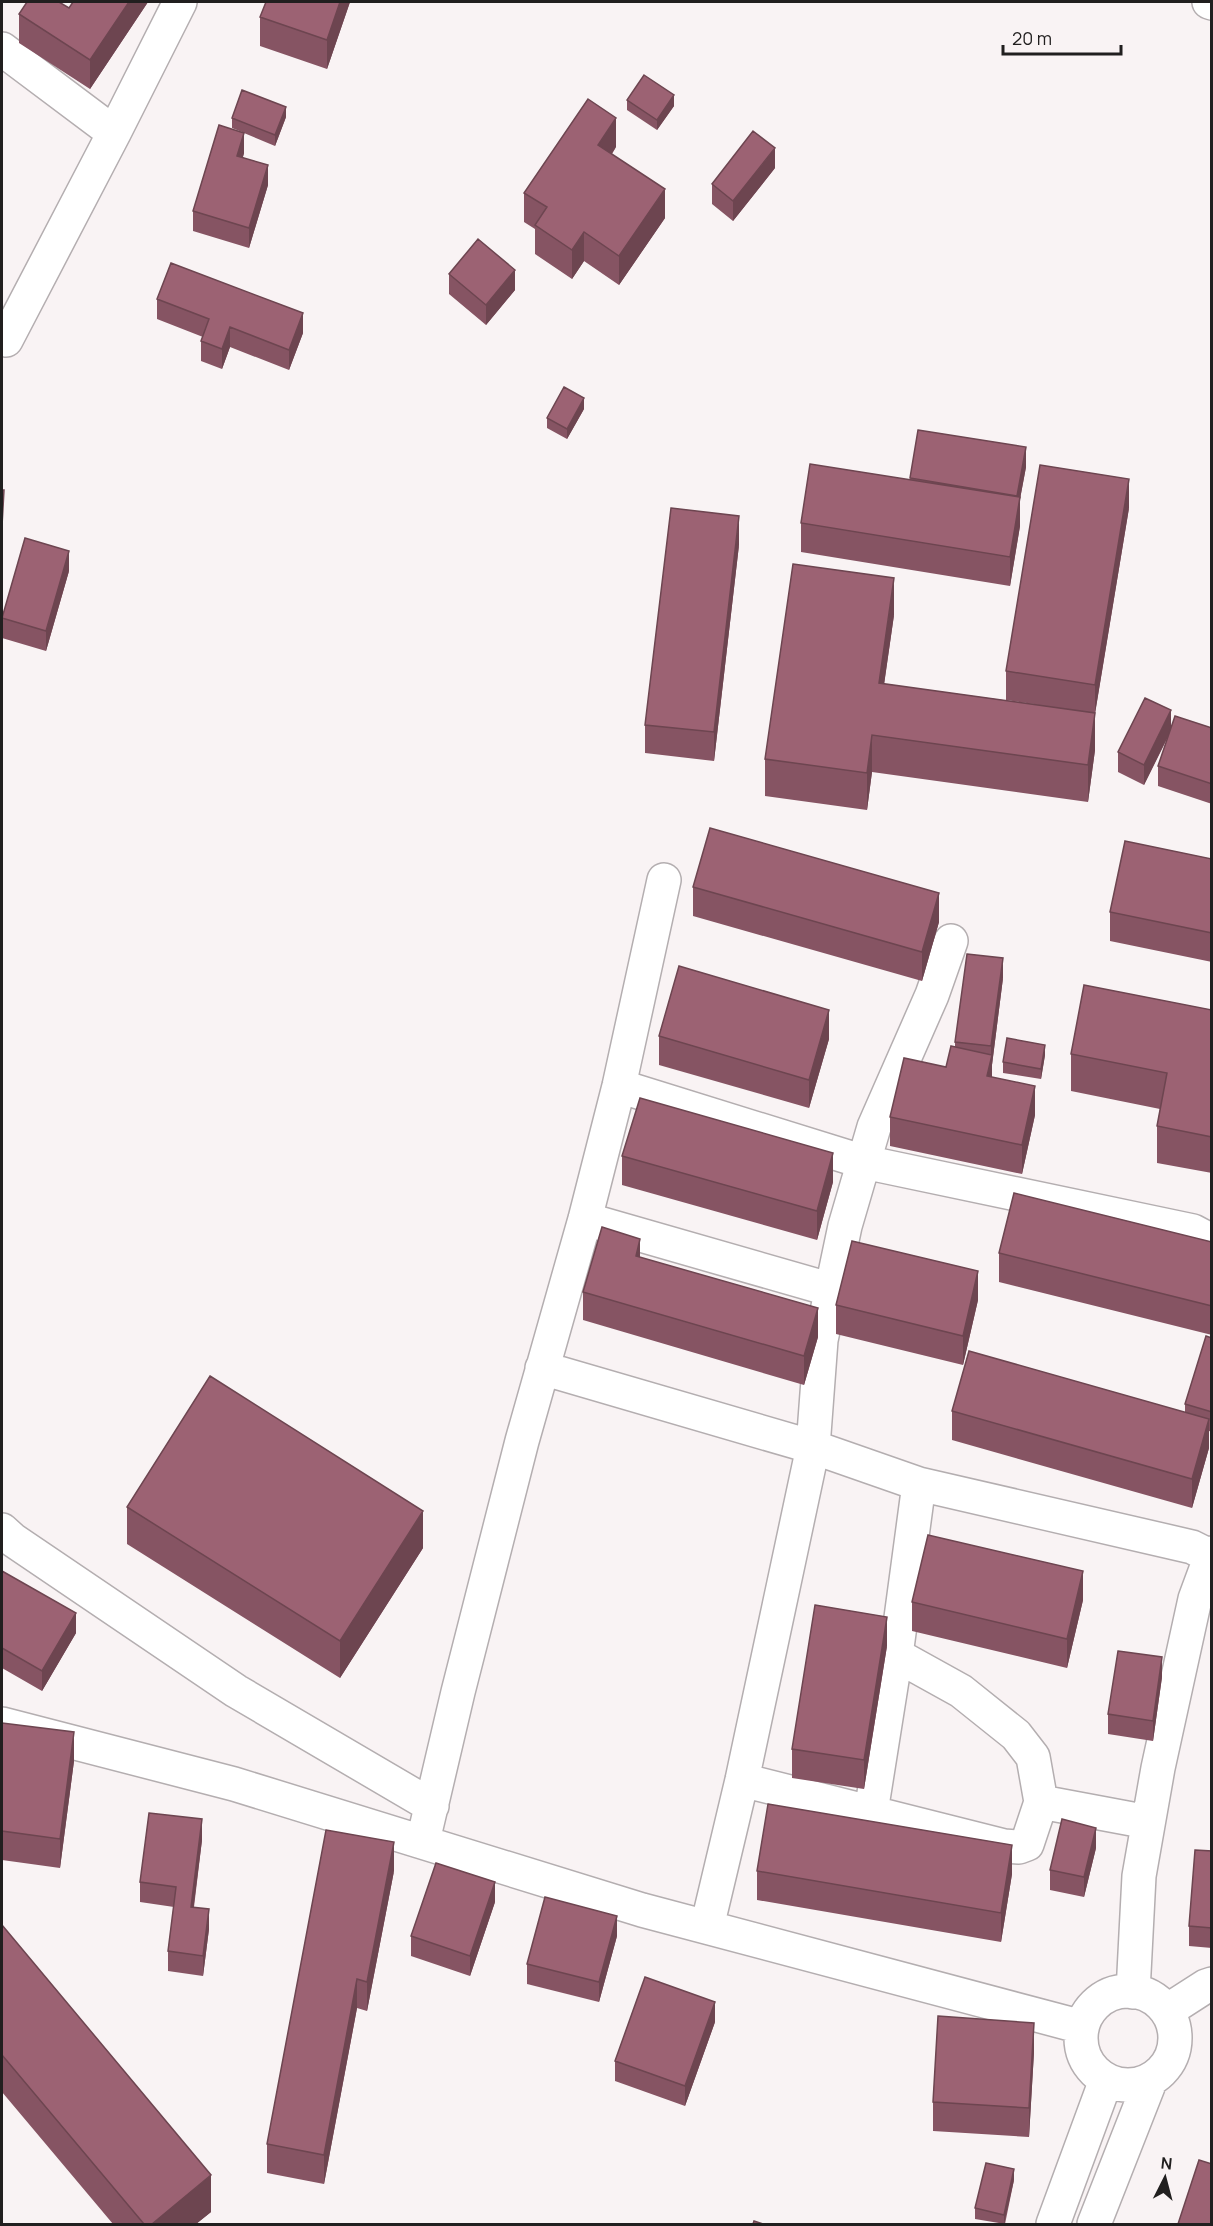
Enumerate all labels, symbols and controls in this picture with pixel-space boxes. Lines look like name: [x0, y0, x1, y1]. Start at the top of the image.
scale bar: [1003, 18, 1122, 56]
text: 20 m: [1012, 26, 1052, 50]
north arrow: [1135, 2148, 1195, 2208]
text: N: [1160, 2152, 1173, 2175]

